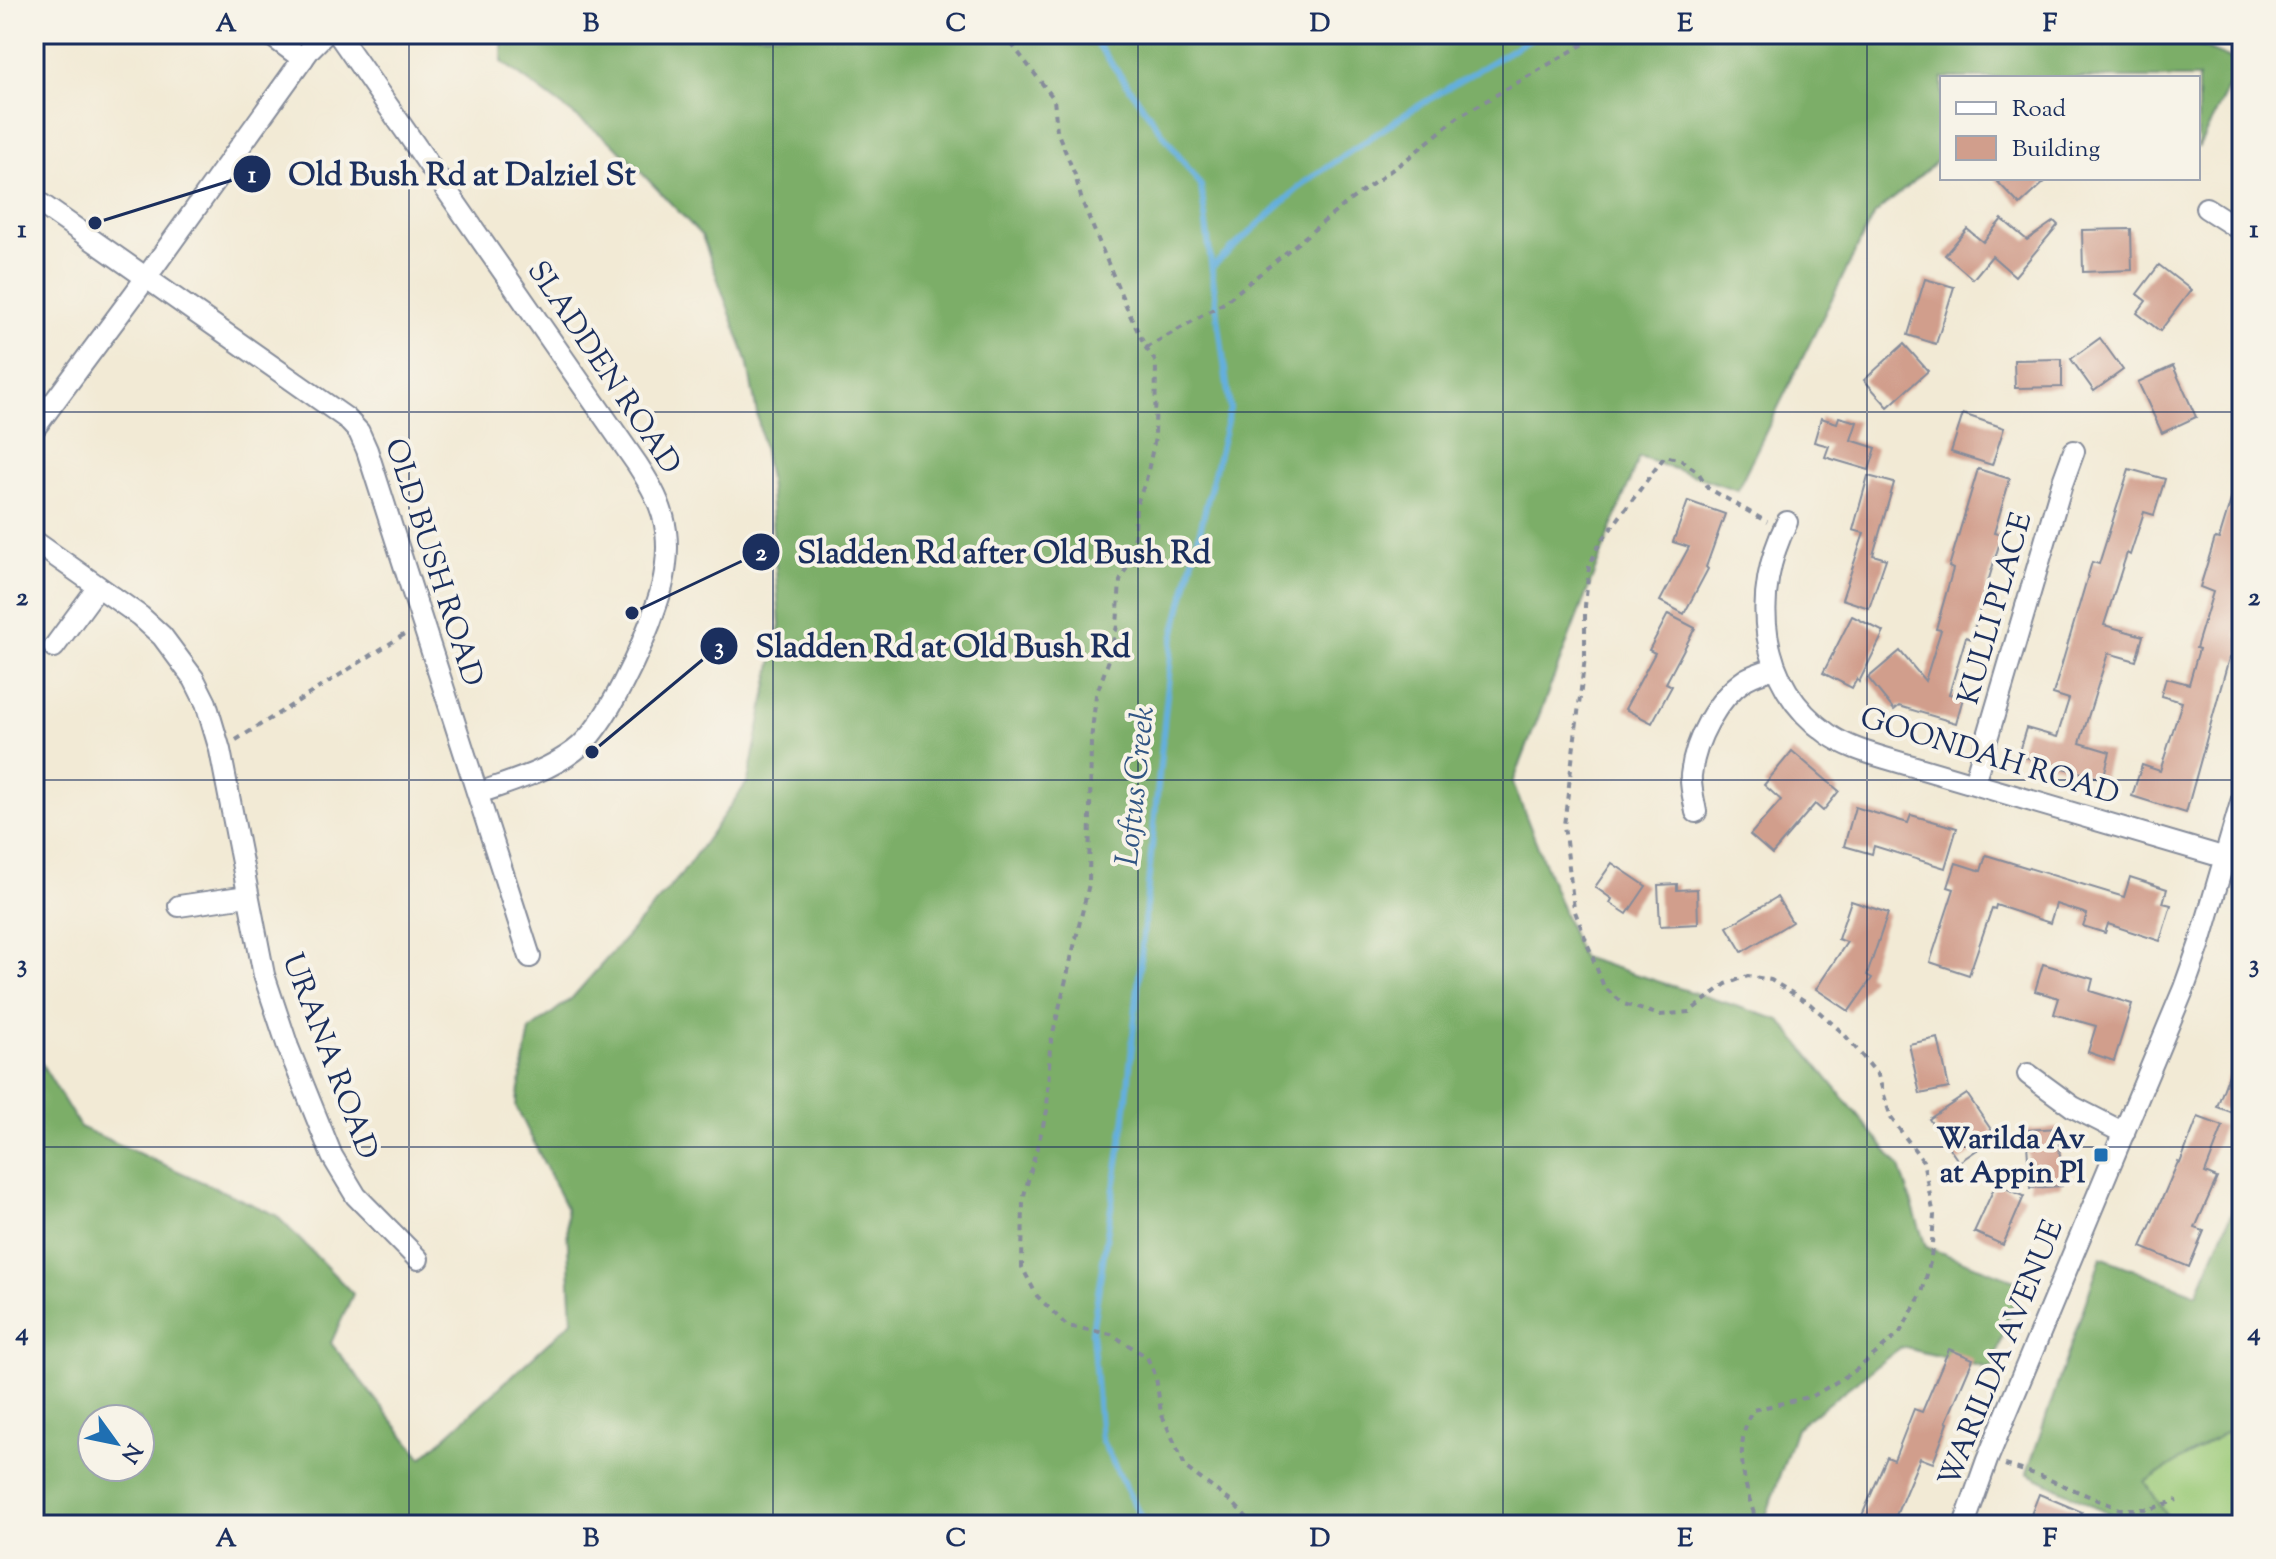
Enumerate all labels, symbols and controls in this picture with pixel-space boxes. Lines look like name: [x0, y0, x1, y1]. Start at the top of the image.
text: A: [215, 6, 237, 43]
text: B: [583, 6, 600, 43]
text: C: [946, 6, 966, 43]
text: D: [1310, 6, 1330, 43]
text: E: [1677, 6, 1693, 43]
text: F: [2043, 6, 2058, 43]
legend: [1940, 76, 2200, 180]
text: Road: [2012, 93, 2066, 127]
text: Building: [2012, 133, 2101, 167]
callout: Old Bush Rd at Dalziel St: [232, 146, 651, 202]
text: Old Bush Rd at Dalziel St: [288, 154, 636, 200]
text: 1: [248, 159, 257, 193]
text: 1: [18, 212, 27, 249]
text: 1: [2250, 212, 2259, 249]
street label: SLADDEN ROAD: [515, 253, 690, 484]
street label: OLD BUSH ROAD: [372, 433, 493, 692]
street label: KULLI PLACE: [1948, 507, 2044, 710]
callout: Sladden Rd after Old Bush Rd: [741, 524, 1227, 580]
text: Sladden Rd after Old Bush Rd: [797, 532, 1211, 578]
text: 2: [755, 537, 767, 571]
text: 2: [16, 580, 29, 617]
text: 2: [2248, 580, 2261, 617]
callout: Sladden Rd at Old Bush Rd: [699, 618, 1146, 674]
text: Sladden Rd at Old Bush Rd: [755, 626, 1131, 672]
text: 3: [714, 631, 724, 665]
street label: GOONDAH ROAD: [1854, 698, 2124, 817]
water label: Loftus Creek: [1106, 704, 1168, 868]
text: 3: [17, 947, 27, 984]
text: 3: [2249, 947, 2259, 984]
street label: URANA ROAD: [270, 948, 388, 1166]
place label: Warilda Av at Appin Pl: [1937, 1119, 2086, 1196]
marker: Warilda Av at Appin Pl: [2092, 1146, 2110, 1164]
street label: WARILDA AVENUE: [1929, 1214, 2076, 1494]
text: 4: [14, 1315, 29, 1352]
text: 4: [2246, 1315, 2261, 1352]
north arrow: [76, 1403, 156, 1483]
text: N: [112, 1436, 148, 1469]
text: A: [215, 1521, 237, 1558]
text: B: [583, 1521, 600, 1558]
text: C: [946, 1521, 966, 1558]
text: D: [1310, 1521, 1330, 1558]
text: E: [1677, 1521, 1693, 1558]
text: F: [2043, 1521, 2058, 1558]

